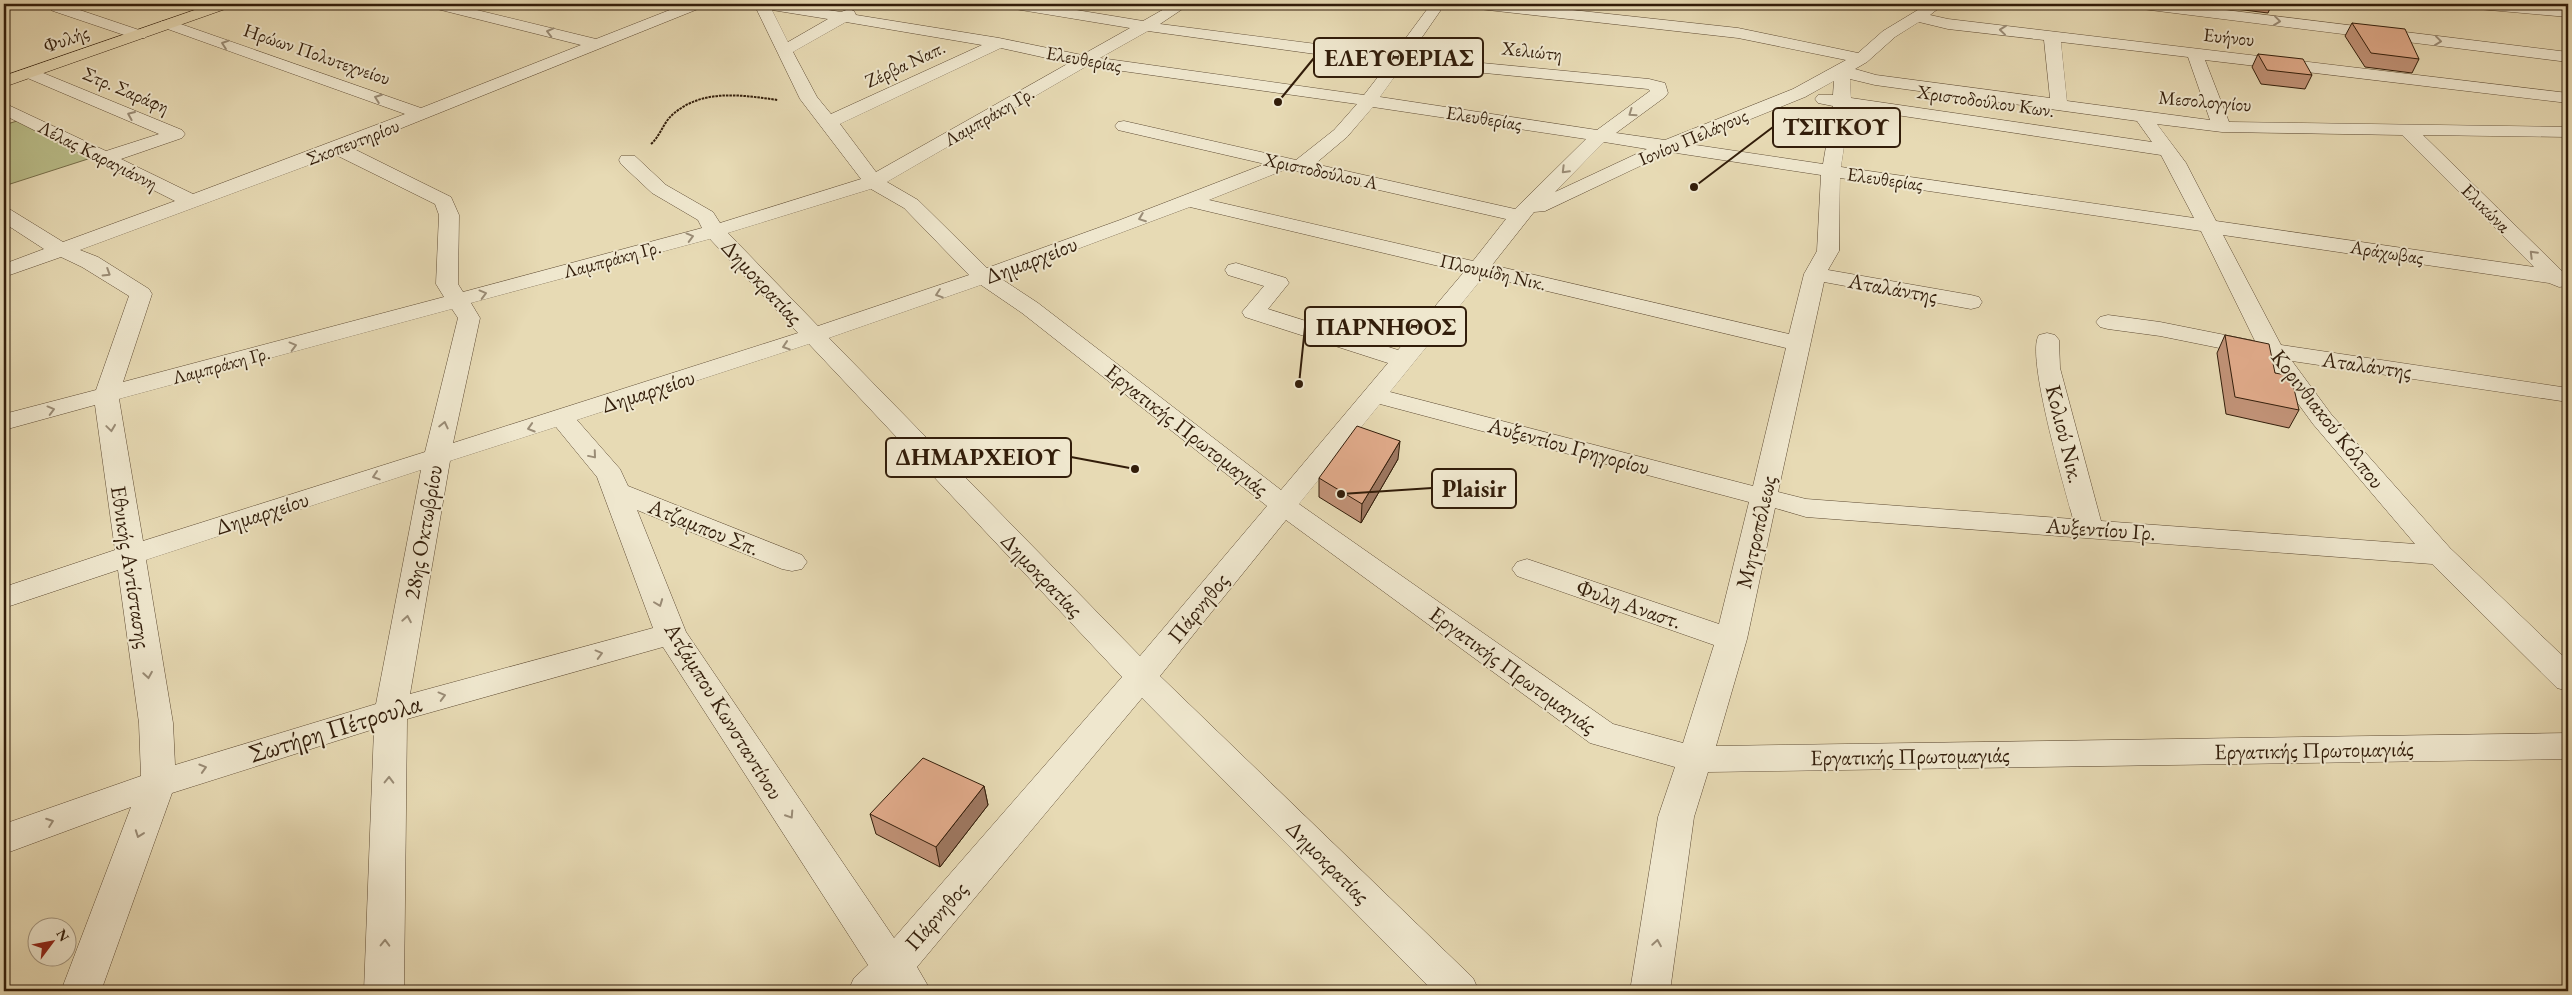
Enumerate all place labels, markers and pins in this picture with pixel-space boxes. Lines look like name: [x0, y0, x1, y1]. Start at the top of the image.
callout: ΕΛΕΥΘΕΡΙΑΣ: [1314, 38, 1483, 77]
callout: ΤΣΙΓΚΟΥ: [1773, 108, 1900, 147]
callout: ΠΑΡΝΗΘΟΣ: [1305, 307, 1466, 346]
callout: ΔΗΜΑΡΧΕΙΟΥ: [886, 438, 1071, 477]
callout: Plaisir: [1432, 469, 1516, 508]

